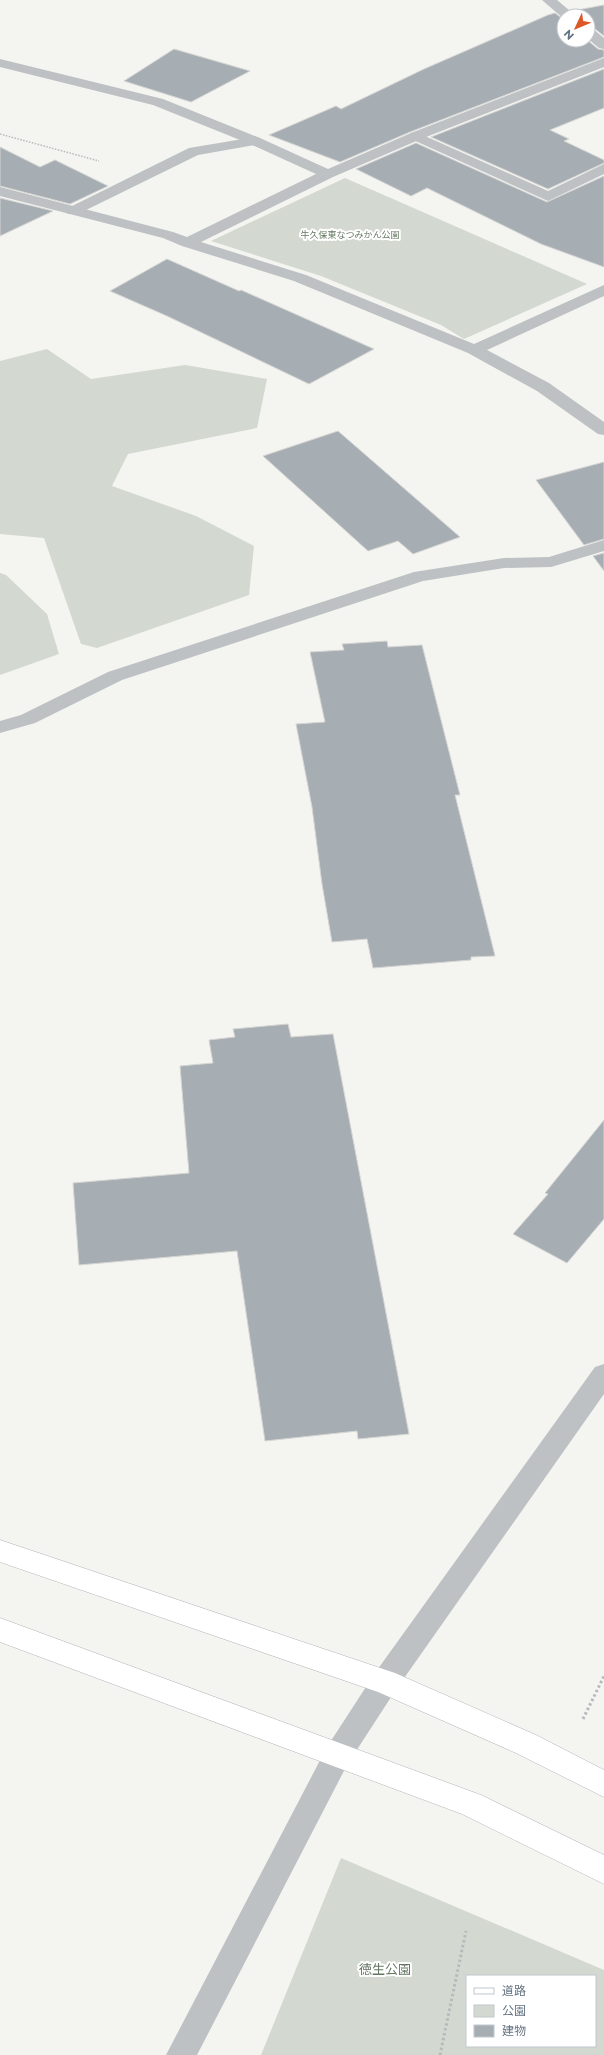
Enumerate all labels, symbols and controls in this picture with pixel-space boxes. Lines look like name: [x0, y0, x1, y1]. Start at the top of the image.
north arrow: [556, 8, 596, 48]
text: N: [561, 27, 577, 43]
park label: 牛久保東なつみかん公園: [300, 229, 400, 240]
park label: 徳生公園: [359, 1961, 411, 1977]
legend: [466, 1975, 596, 2047]
text: 道路: [502, 1983, 526, 1998]
text: 公園: [502, 2003, 526, 2018]
text: 建物: [502, 2023, 526, 2038]

